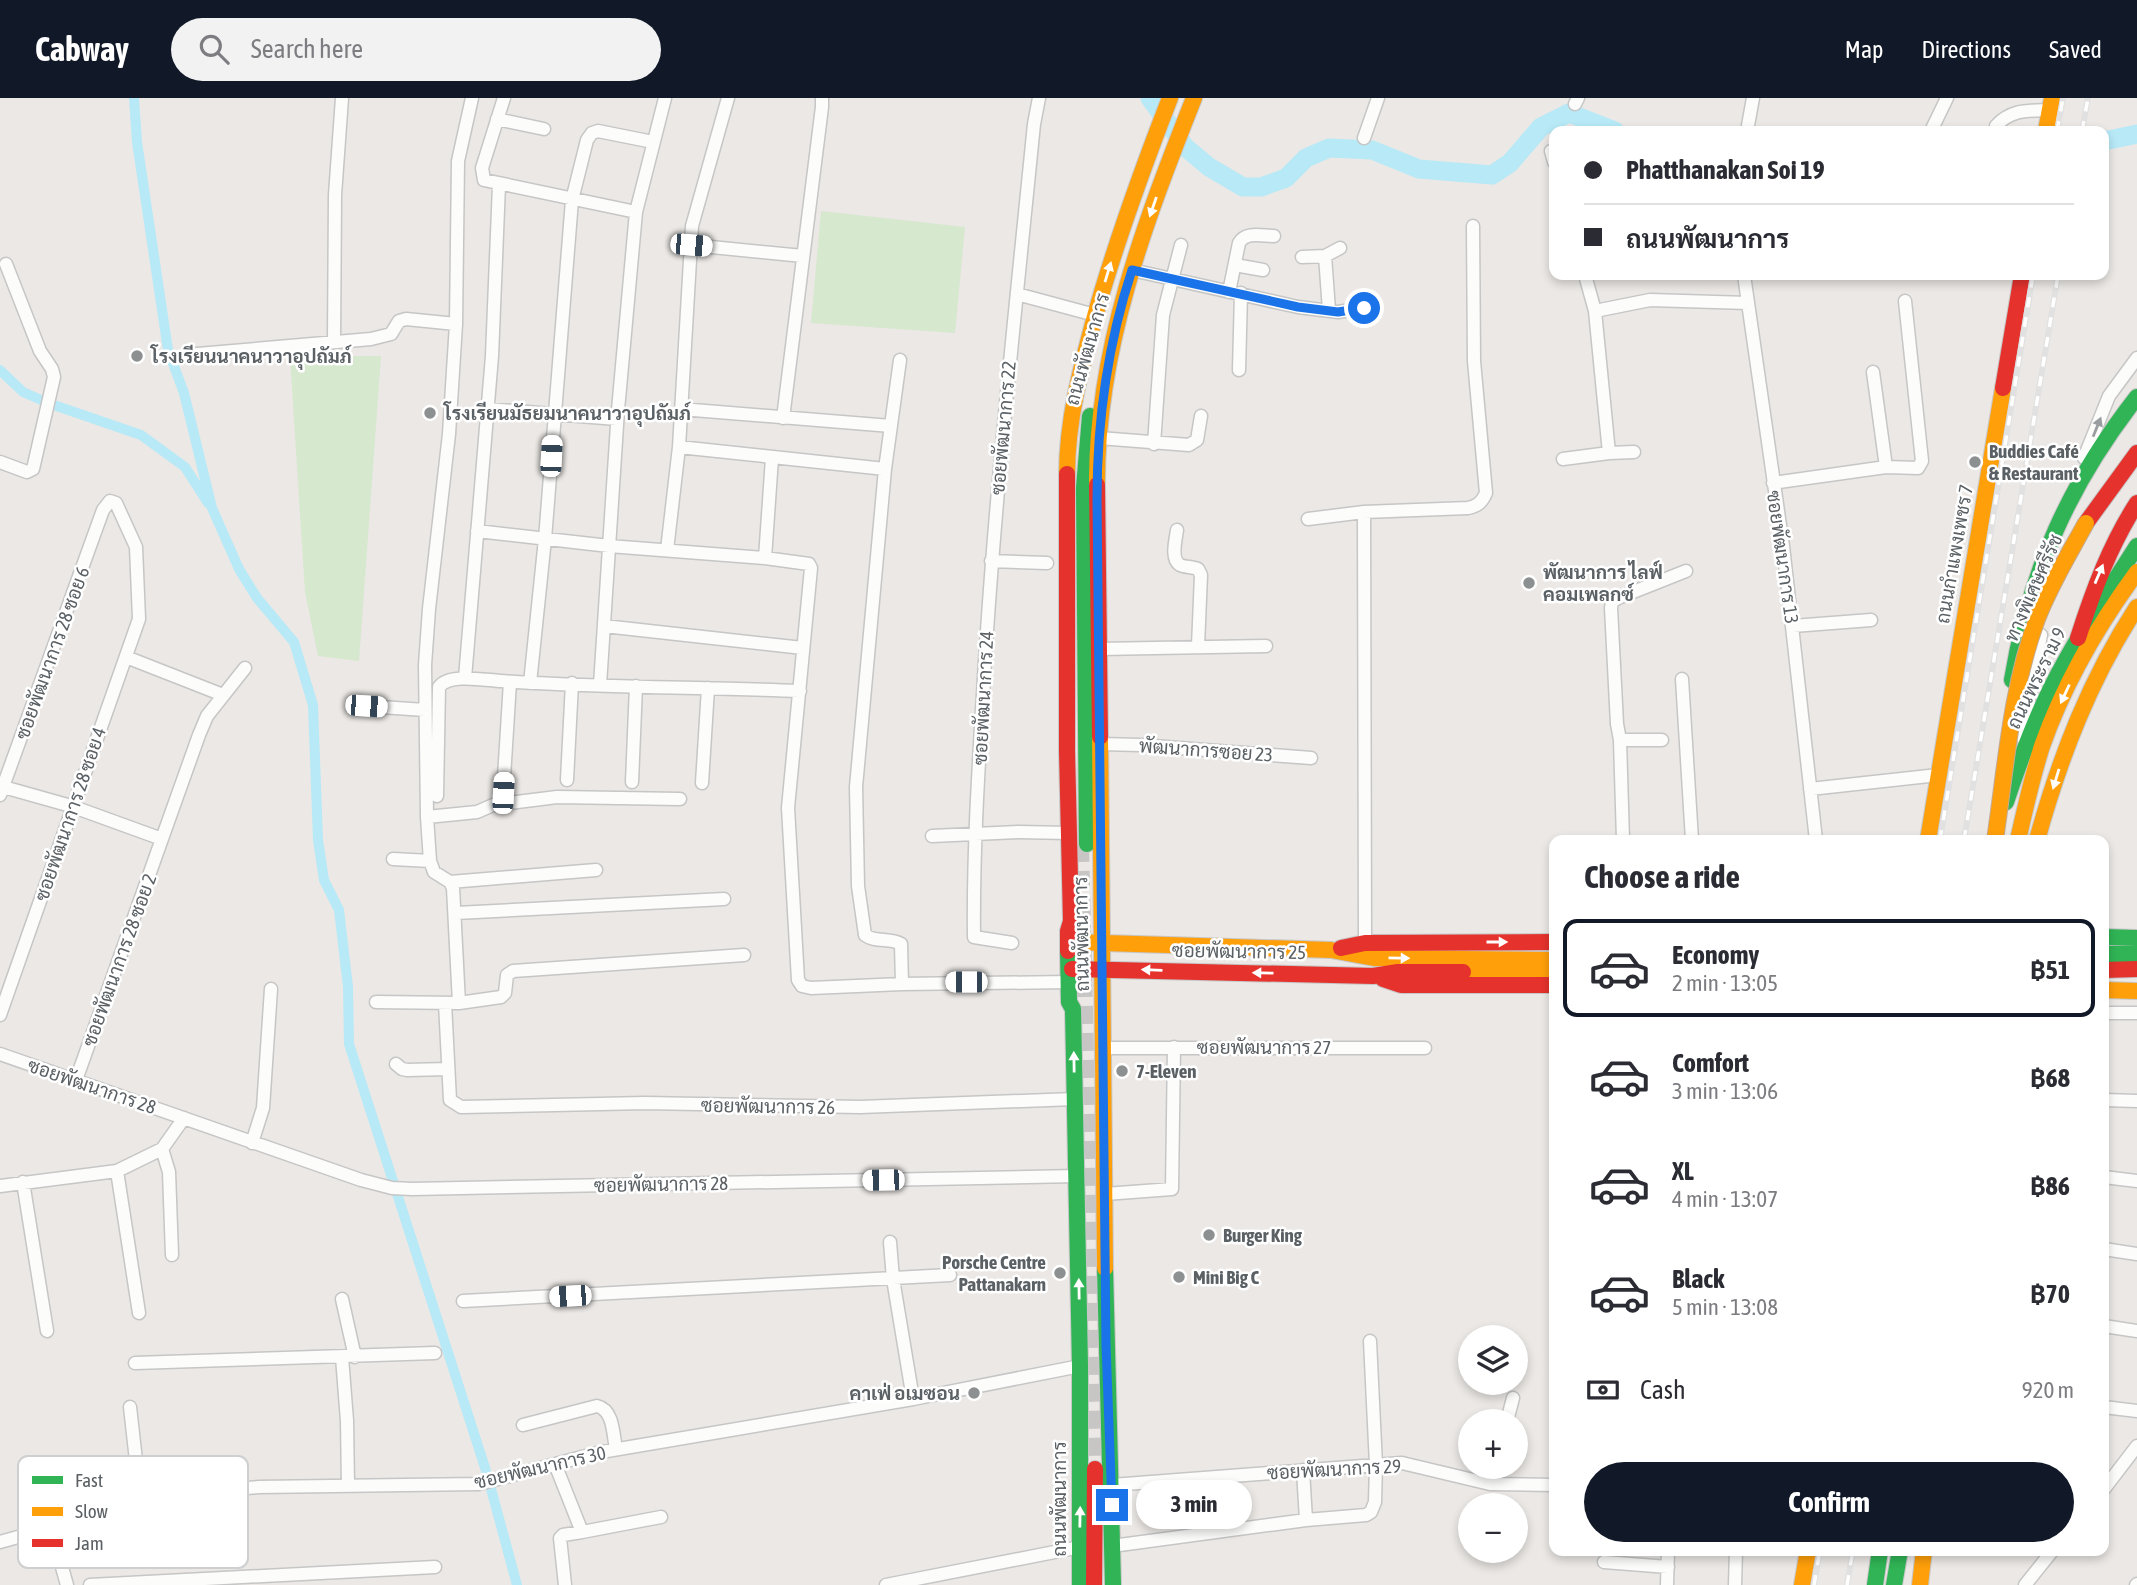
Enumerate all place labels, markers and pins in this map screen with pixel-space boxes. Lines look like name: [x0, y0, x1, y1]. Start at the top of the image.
place label: โรงเรียนนาคนาวาอุปถัมภ์: [150, 344, 353, 371]
marker: โรงเรียนนาคนาวาอุปถัมภ์: [129, 348, 145, 364]
place label: โรงเรียนมัธยมนาคนาวาอุปถัมภ์: [443, 401, 692, 428]
marker: โรงเรียนมัธยมนาคนาวาอุปถัมภ์: [422, 405, 438, 421]
place label: Buddies Café & Restaurant: [1989, 440, 2079, 484]
marker: Buddies Café & Restaurant: [1967, 454, 1983, 470]
place label: พัฒนาการ ไลฟ์ คอมเพลกซ์: [1543, 560, 1663, 605]
marker: พัฒนาการ ไลฟ์ คอมเพลกซ์: [1521, 575, 1537, 591]
place label: 7-Eleven: [1136, 1060, 1197, 1082]
marker: 7-Eleven: [1114, 1063, 1130, 1079]
place label: Burger King: [1223, 1224, 1303, 1246]
marker: Burger King: [1201, 1227, 1217, 1243]
place label: Porsche Centre Pattanakarn: [942, 1251, 1046, 1295]
marker: Porsche Centre Pattanakarn: [1052, 1265, 1068, 1281]
place label: Mini Big C: [1193, 1266, 1259, 1288]
marker: Mini Big C: [1171, 1269, 1187, 1285]
place label: คาเฟ่ อเมซอน: [850, 1382, 960, 1404]
marker: คาเฟ่ อเมซอน: [966, 1385, 982, 1401]

